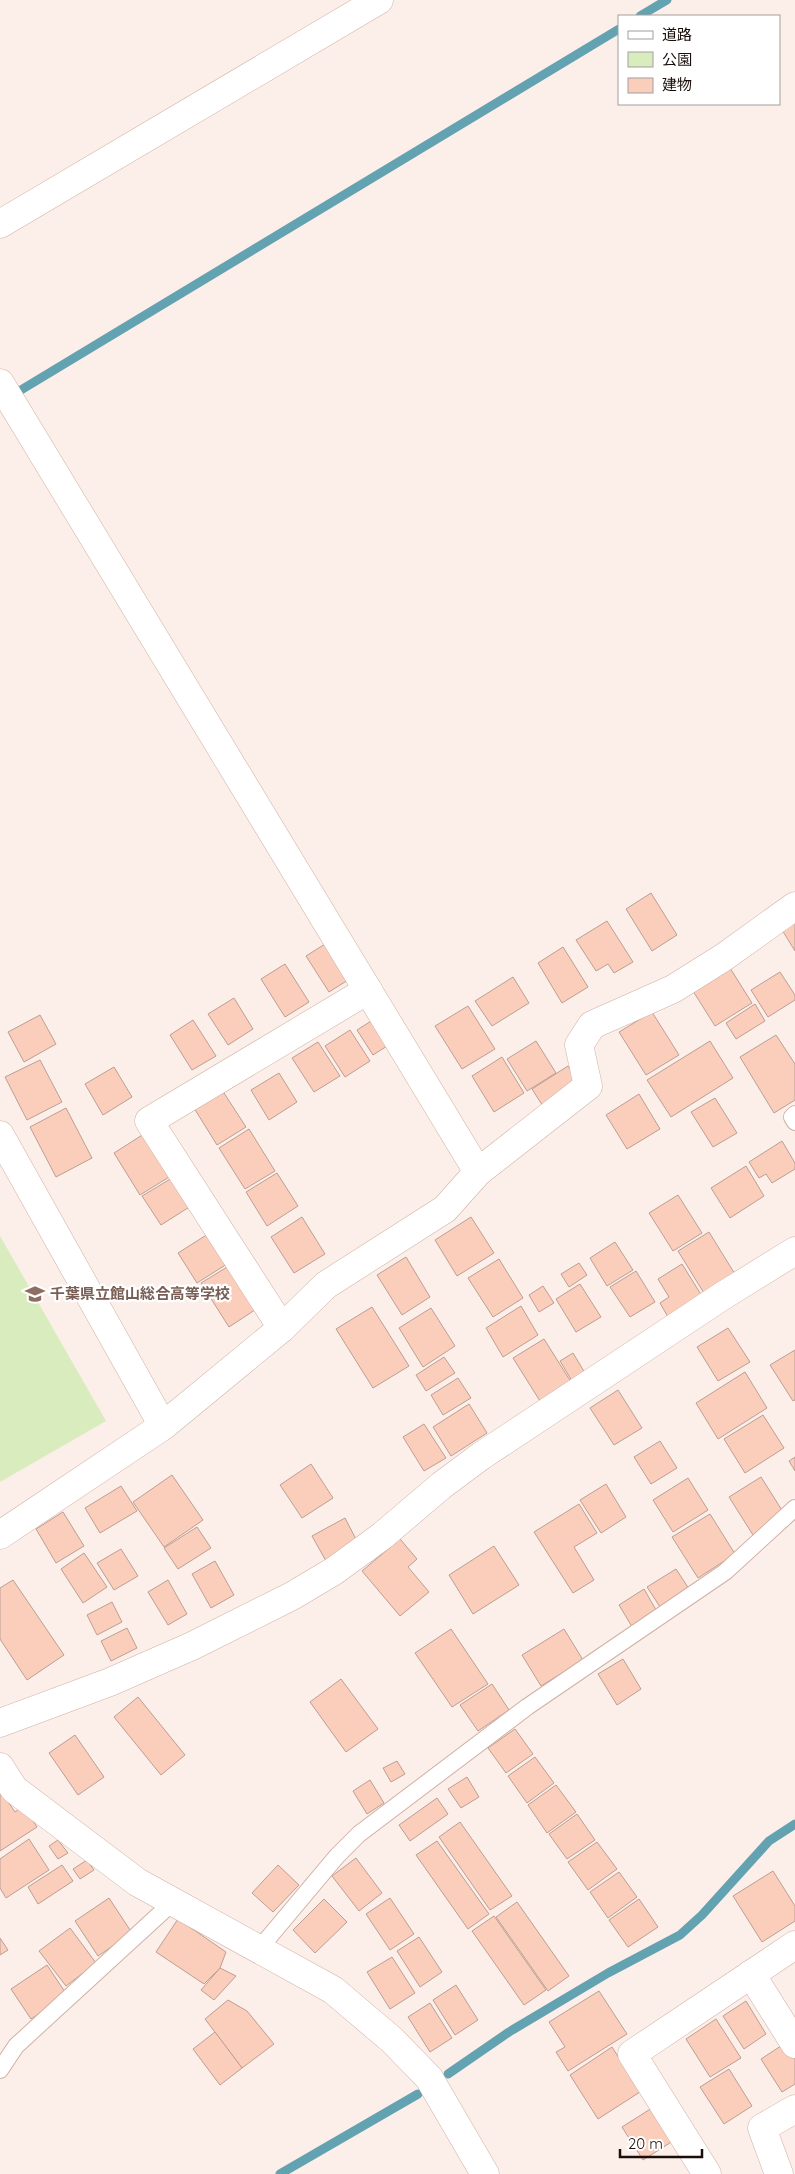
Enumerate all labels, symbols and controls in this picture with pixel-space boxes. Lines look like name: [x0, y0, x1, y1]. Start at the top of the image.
legend: [618, 15, 780, 105]
text: 道路: [662, 25, 692, 44]
text: 公園: [662, 50, 692, 69]
text: 建物: [662, 75, 692, 94]
school or university icon: 千葉県立館山総合高等学校: [24, 1283, 46, 1305]
place label: 千葉県立館山総合高等学校: [50, 1284, 230, 1303]
scale bar: [620, 2126, 702, 2158]
text: 20 m: [628, 2134, 663, 2153]

